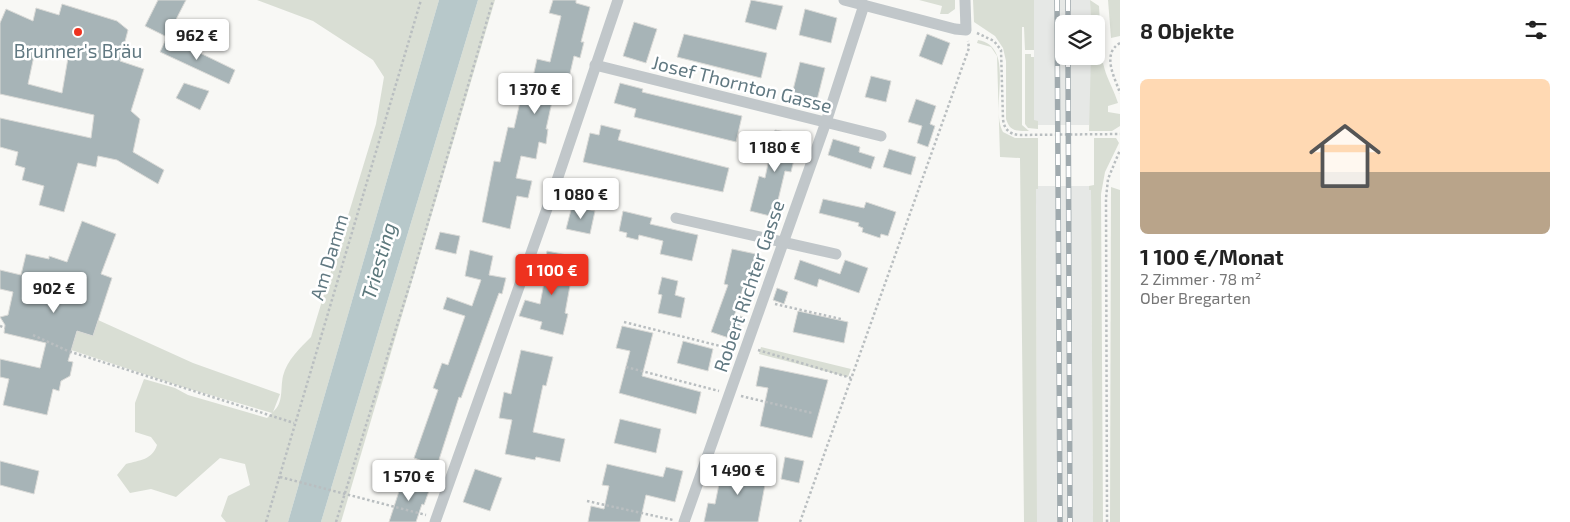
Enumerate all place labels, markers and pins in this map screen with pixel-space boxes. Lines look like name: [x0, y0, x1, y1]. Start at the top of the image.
pin: 962 €: [162, 18, 232, 61]
marker: Brunner's Bräu: [72, 26, 84, 38]
place label: Brunner's Bräu: [14, 39, 142, 62]
pin: 1 370 €: [489, 72, 581, 115]
pin: 1 180 €: [729, 130, 821, 173]
pin: 1 080 €: [535, 178, 627, 220]
pin: 1 100 €: [506, 254, 598, 296]
pin: 902 €: [19, 272, 89, 314]
pin: 1 490 €: [692, 454, 784, 496]
pin: 1 570 €: [363, 460, 455, 502]

